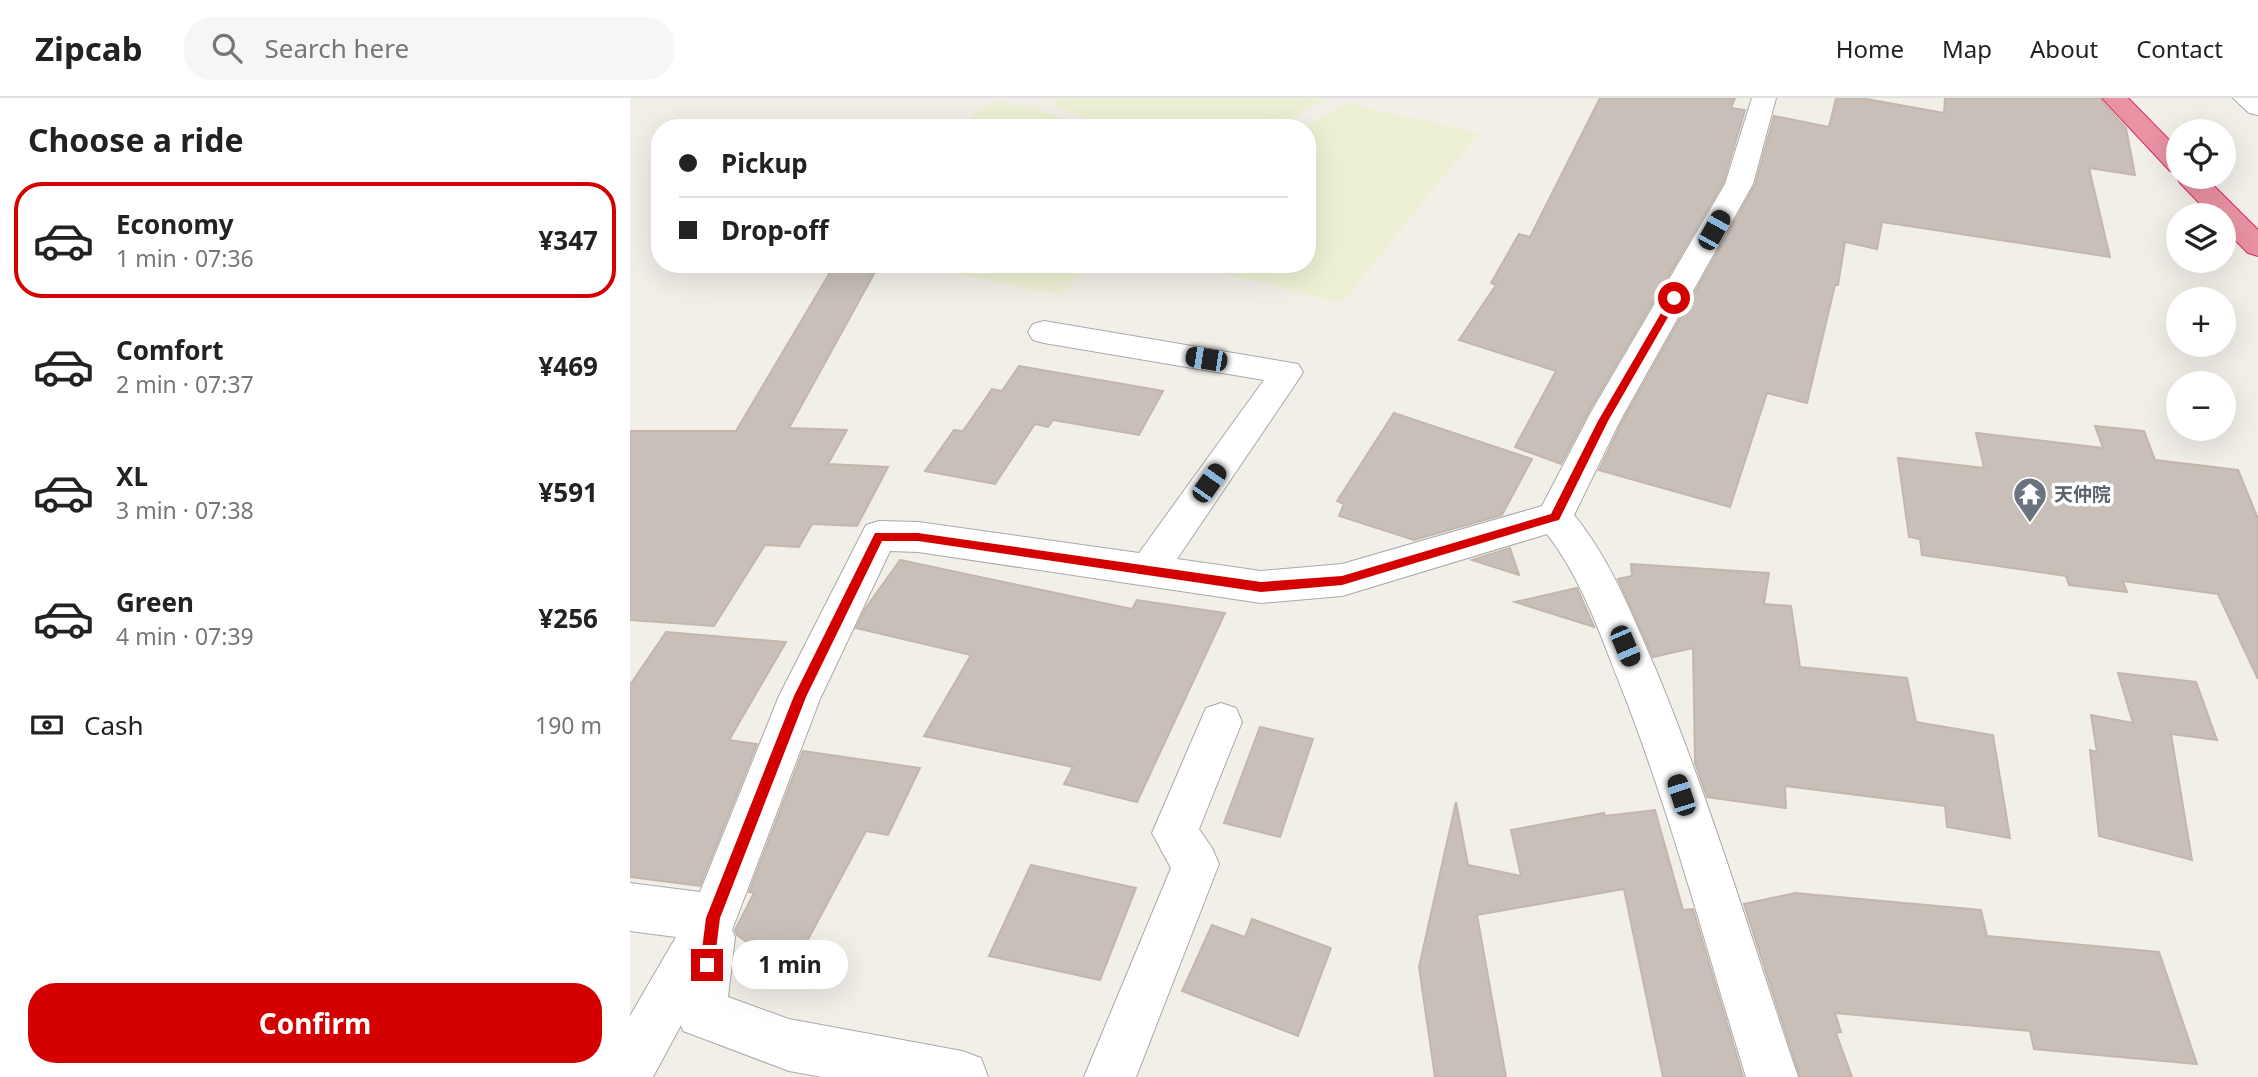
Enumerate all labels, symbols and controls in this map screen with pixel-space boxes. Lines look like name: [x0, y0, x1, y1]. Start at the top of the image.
search box: [184, 17, 674, 80]
text: Zipcab: [35, 26, 142, 71]
icon: search: [208, 29, 246, 67]
text: Search here: [264, 30, 409, 66]
text: Home: [1836, 32, 1904, 65]
text: Map: [1942, 32, 1992, 65]
text: About: [2030, 32, 2098, 65]
text: Contact: [2136, 32, 2223, 65]
text: Choose a ride: [28, 118, 244, 161]
map controls: [2166, 119, 2236, 441]
button: locate: [2166, 119, 2236, 189]
text: Pickup: [721, 145, 808, 181]
button: layers: [2166, 203, 2236, 273]
text: Economy: [116, 206, 234, 242]
car: [1695, 207, 1734, 253]
icon: car: [32, 209, 95, 272]
text: Drop-off: [721, 212, 828, 248]
text: ¥347: [539, 222, 598, 258]
text: 1 min · 07:36: [116, 242, 254, 274]
route start: [1658, 282, 1690, 314]
button: +: [2166, 287, 2236, 357]
text: Comfort: [116, 332, 224, 368]
icon: car: [32, 335, 95, 398]
car: [1184, 345, 1229, 373]
text: ¥469: [539, 348, 598, 384]
text: 2 min · 07:37: [116, 368, 254, 400]
button: −: [2166, 371, 2236, 441]
text: XL: [116, 458, 148, 494]
car: [1189, 460, 1230, 506]
icon: car: [32, 461, 95, 524]
text: ¥591: [539, 474, 598, 510]
temple icon: 天仲院: [2011, 475, 2049, 524]
place label: 天仲院: [2054, 481, 2111, 507]
text: 3 min · 07:38: [116, 494, 254, 526]
text: Green: [116, 584, 194, 620]
icon: car: [32, 587, 95, 650]
text: ¥256: [539, 600, 598, 636]
text: 4 min · 07:39: [116, 620, 254, 652]
car: [1608, 623, 1643, 669]
icon: cash: [28, 706, 66, 744]
text: Cash: [84, 707, 144, 743]
text: 190 m: [535, 709, 602, 741]
car: [1665, 772, 1698, 818]
callout: 1 min: [732, 940, 847, 990]
text: 1 min: [758, 948, 822, 980]
route end: [691, 949, 723, 981]
button: Confirm: [28, 983, 602, 1063]

